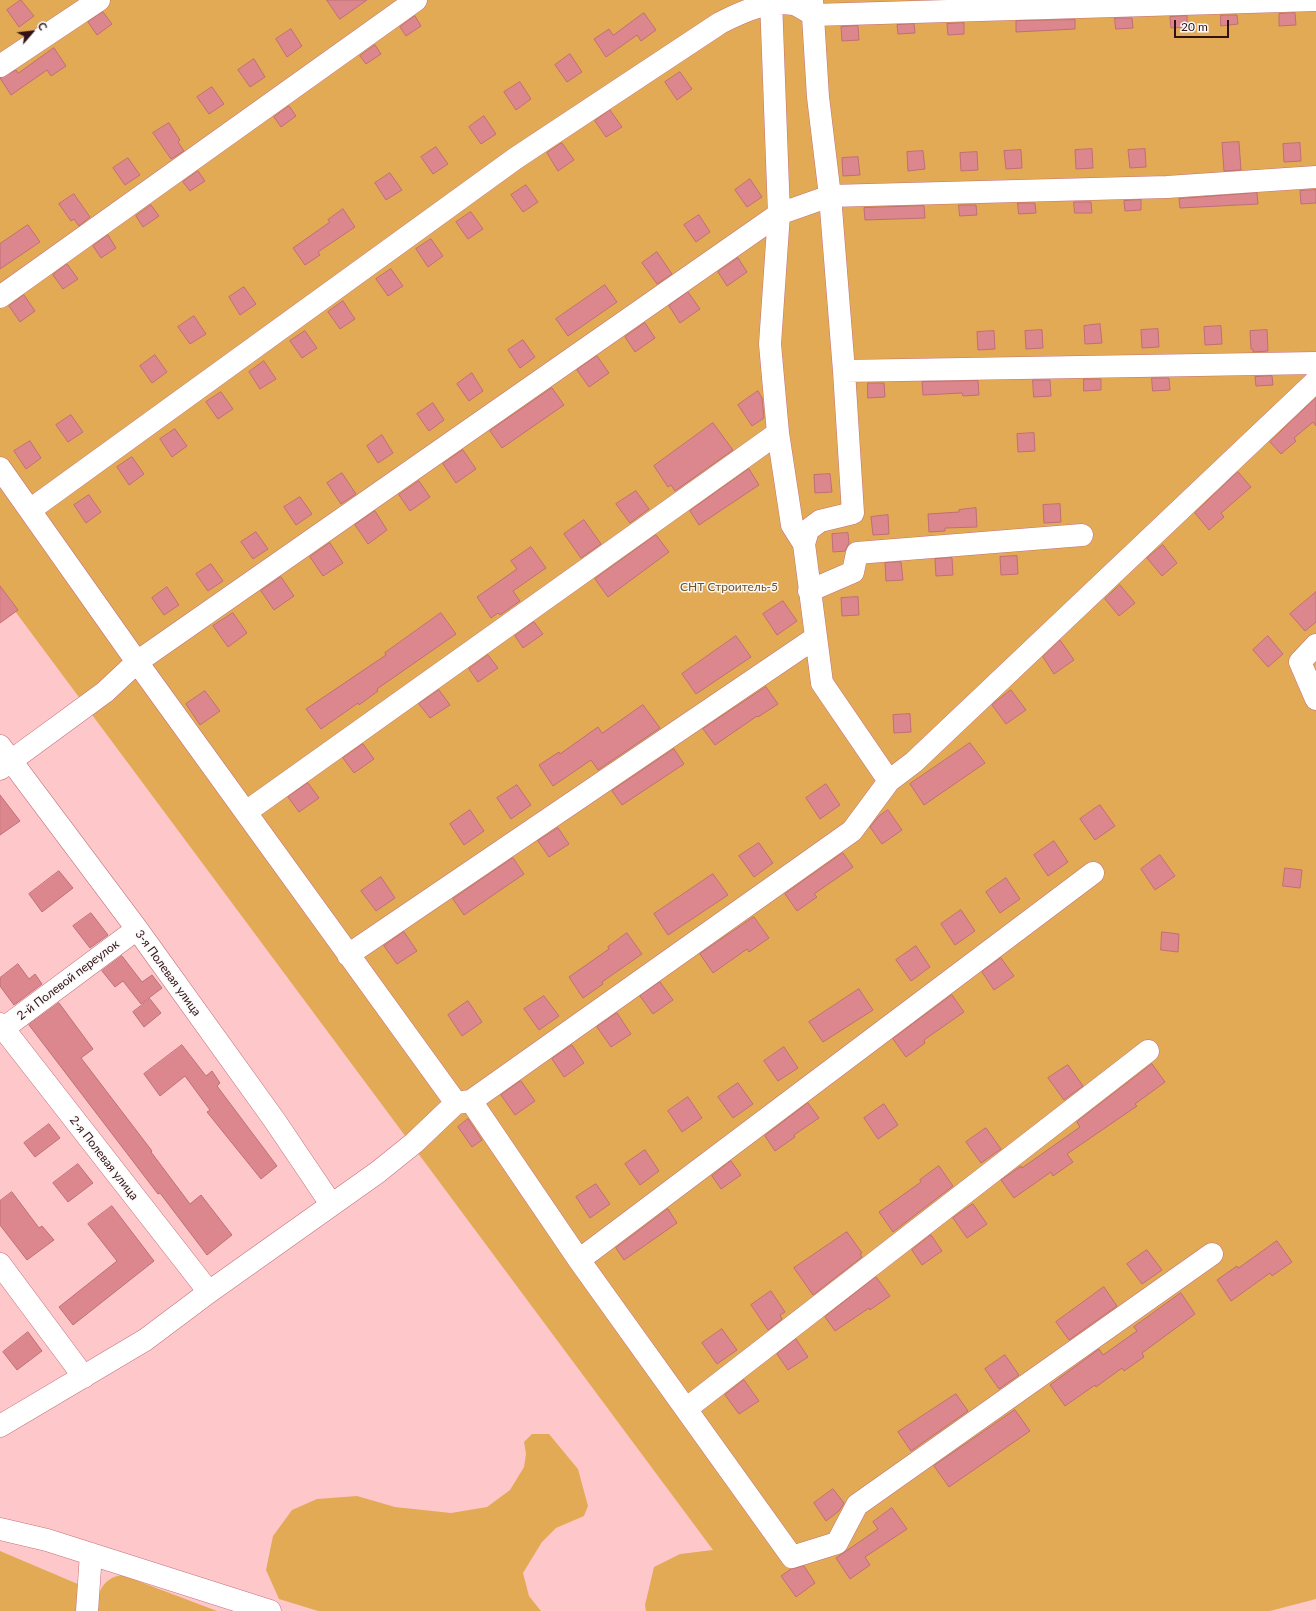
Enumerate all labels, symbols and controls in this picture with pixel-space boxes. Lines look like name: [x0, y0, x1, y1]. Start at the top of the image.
north arrow: [12, 12, 52, 52]
scale bar: [1176, 12, 1231, 38]
text: 20 m: [1181, 19, 1208, 34]
text: С: [36, 20, 50, 32]
park label: СНТ Строитель-5: [680, 580, 778, 594]
street label: 3-я Полевая улица: [132, 927, 204, 1019]
street label: 2-й Полевой переулок: [14, 937, 122, 1023]
street label: 2-я Полевая улица: [67, 1113, 141, 1203]

